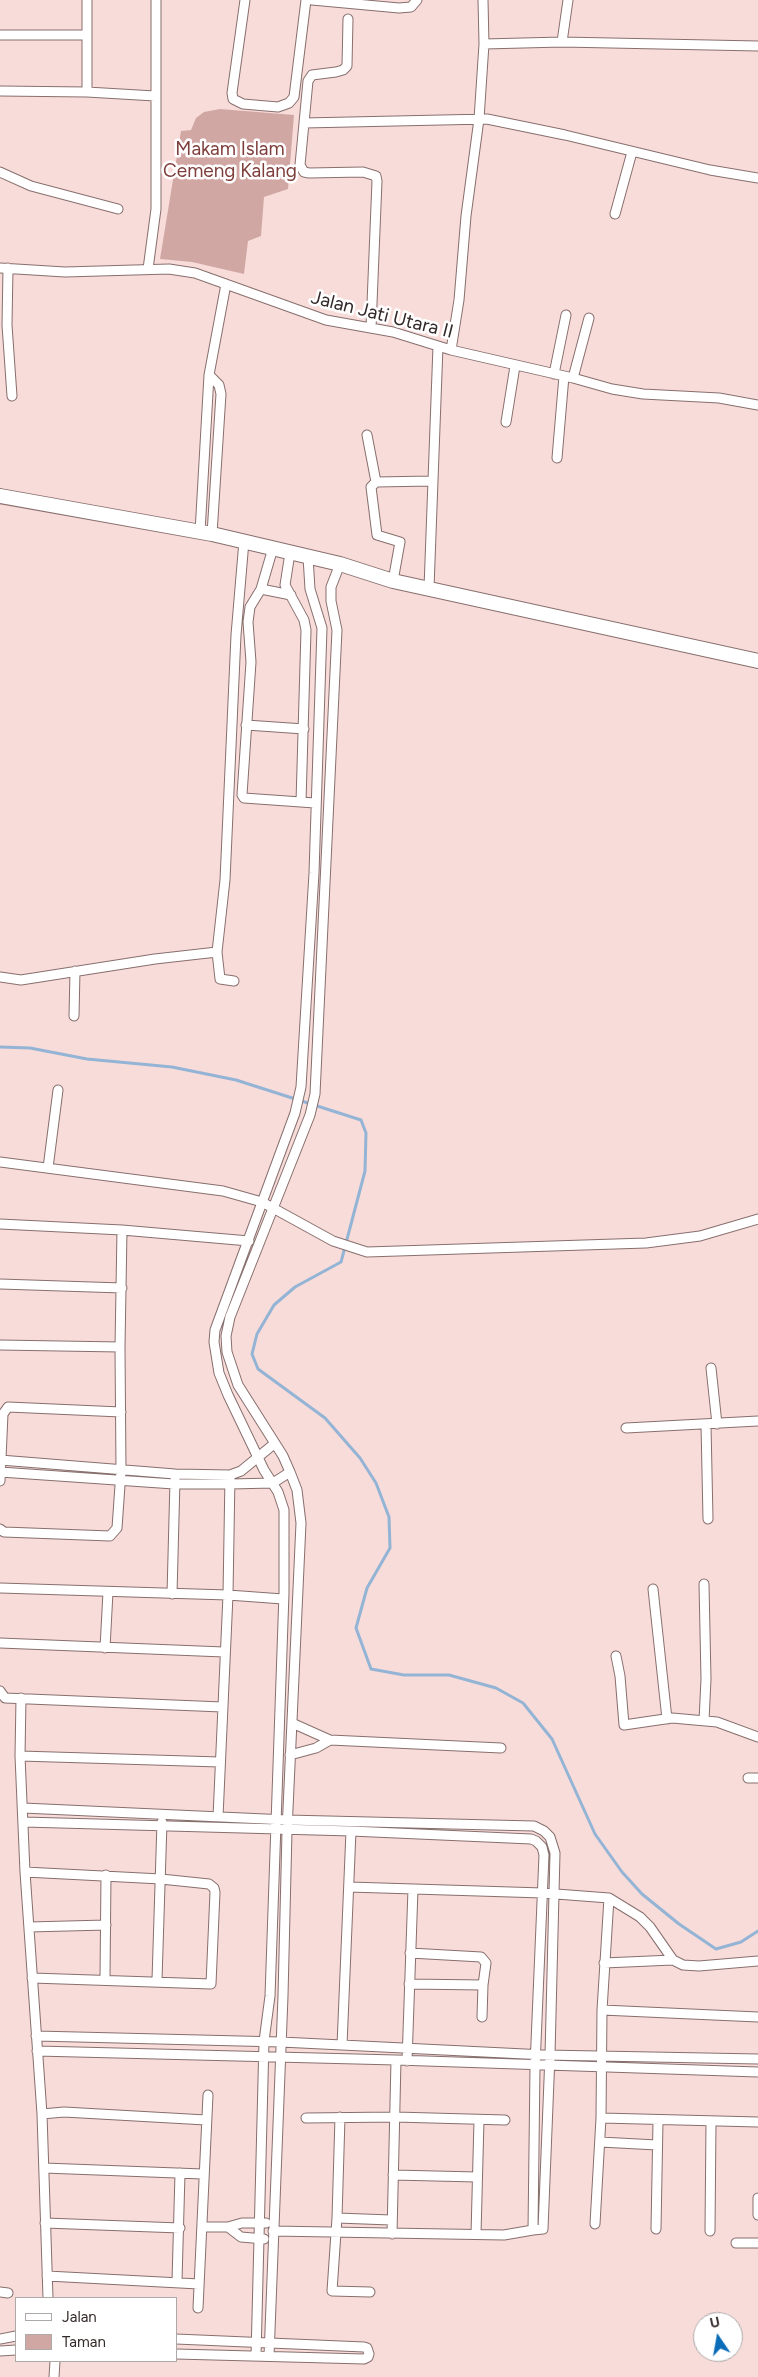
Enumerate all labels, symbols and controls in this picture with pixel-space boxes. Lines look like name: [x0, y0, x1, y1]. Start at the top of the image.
park label: Makam Islam Cemeng Kalang: [163, 138, 297, 182]
street label: Jalan Jati Utara II: [309, 286, 455, 344]
legend: [15, 2297, 178, 2362]
text: Jalan: [62, 2308, 97, 2326]
north arrow: [693, 2312, 743, 2362]
text: U: [708, 2313, 722, 2332]
text: Taman: [62, 2333, 106, 2351]

